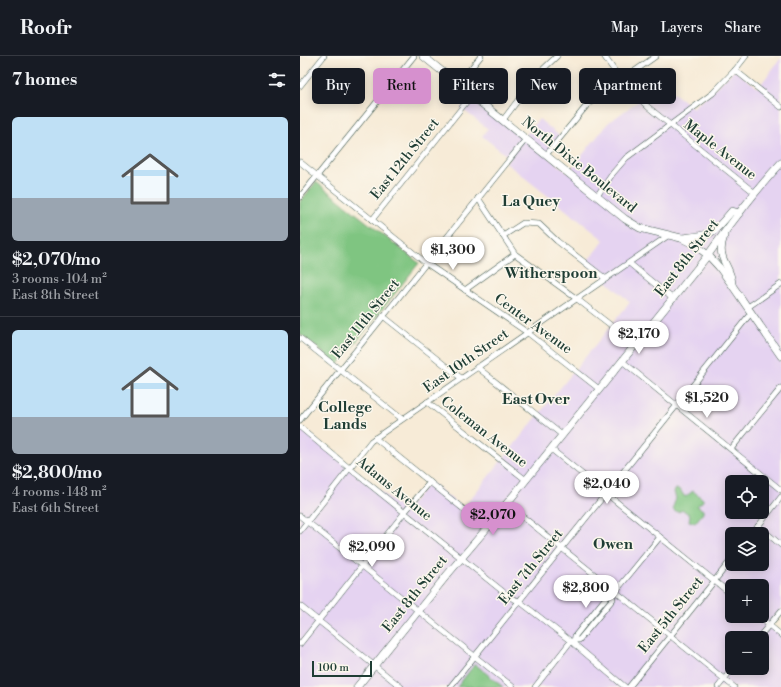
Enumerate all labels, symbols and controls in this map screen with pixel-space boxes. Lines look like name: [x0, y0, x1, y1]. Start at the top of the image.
text: Roofr: [20, 16, 72, 40]
text: Map: [611, 19, 638, 37]
text: Layers: [660, 19, 703, 37]
text: Share: [725, 19, 761, 37]
chip: Buy: [312, 68, 365, 104]
chip: Rent: [373, 68, 431, 104]
chip: Filters: [439, 68, 508, 104]
chip: New: [516, 68, 571, 104]
chip: Apartment: [579, 68, 676, 104]
text: 7 homes: [12, 69, 77, 91]
icon: filters: [266, 69, 288, 91]
street label: North Dixie Boulevard: [518, 113, 640, 217]
street label: East 12th Street: [367, 115, 443, 203]
street label: Maple Avenue: [680, 116, 760, 184]
icon: home: [114, 143, 186, 215]
district label: La Quey: [502, 192, 560, 211]
street label: East 8th Street: [651, 215, 723, 301]
pin: $1,300: [420, 237, 486, 271]
text: $1,300: [431, 242, 475, 258]
text: $2,070/mo: [12, 249, 101, 271]
district label: Witherspoon: [504, 264, 598, 283]
text: 3 rooms · 104 m²: [12, 271, 107, 287]
street label: East 11th Street: [328, 275, 404, 363]
text: East 8th Street: [12, 287, 99, 303]
street label: Center Avenue: [490, 290, 576, 358]
pin: $2,170: [606, 321, 672, 355]
street label: East 10th Street: [420, 325, 512, 397]
text: $2,170: [618, 326, 660, 342]
icon: home: [114, 356, 186, 428]
pin: $1,520: [674, 385, 740, 419]
district label: East Over: [502, 390, 570, 409]
text: $1,520: [685, 390, 729, 406]
street label: Coleman Avenue: [437, 392, 531, 472]
district label: College Lands: [318, 398, 372, 434]
street label: Adams Avenue: [352, 452, 435, 525]
text: $2,800/mo: [12, 462, 102, 484]
pin: $2,040: [574, 471, 640, 505]
map controls: [725, 475, 769, 675]
button: locate: [725, 475, 769, 519]
text: $2,040: [583, 476, 631, 492]
text: 4 rooms · 148 m²: [12, 484, 106, 500]
text: East 6th Street: [12, 500, 99, 516]
pin: $2,070: [460, 502, 526, 536]
text: $2,070: [470, 507, 516, 523]
street label: East 7th Street: [495, 525, 567, 609]
button: layers: [725, 527, 769, 571]
pin: $2,090: [339, 534, 405, 568]
district label: Owen: [593, 535, 634, 554]
text: $2,090: [349, 539, 395, 555]
street label: East 8th Street: [378, 552, 452, 636]
street label: East 5th Street: [635, 573, 707, 657]
pin: $2,800: [553, 575, 619, 609]
button: +: [725, 579, 769, 623]
text: $2,800: [562, 580, 610, 596]
button: −: [725, 631, 769, 675]
scale bar: [312, 659, 372, 678]
text: 100 m: [318, 661, 349, 675]

